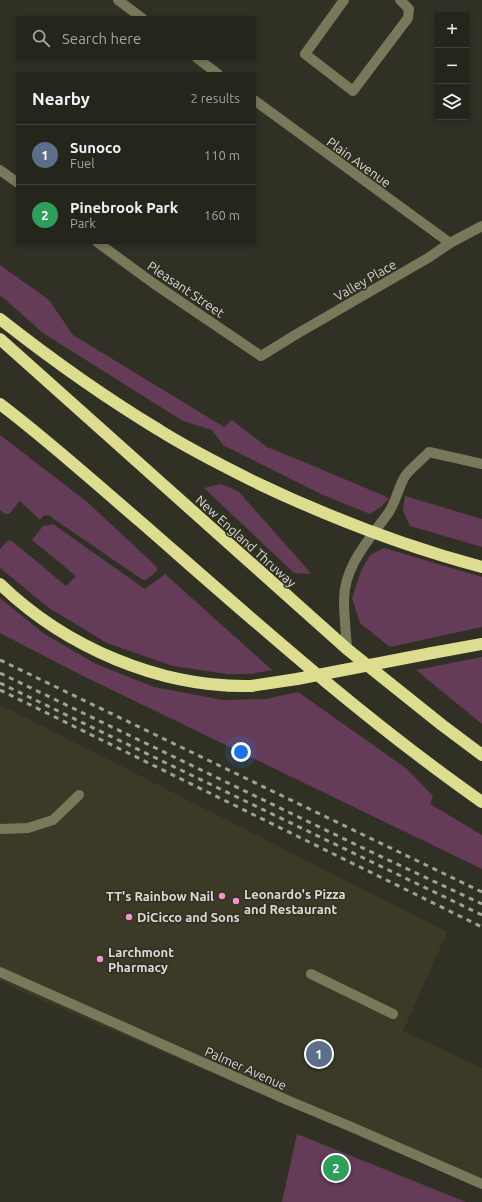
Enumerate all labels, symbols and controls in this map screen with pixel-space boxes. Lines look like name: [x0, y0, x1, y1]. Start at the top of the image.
map controls: [434, 12, 470, 120]
button: +: [434, 12, 470, 48]
search box: [16, 16, 256, 60]
icon: search: [30, 27, 52, 49]
text: Search here: [62, 30, 141, 47]
button: −: [434, 48, 470, 84]
button: layers: [434, 84, 470, 120]
text: Nearby: [32, 89, 90, 108]
text: 2 results: [190, 91, 240, 105]
street label: Plain Avenue: [324, 134, 394, 190]
text: Sunoco: [70, 139, 121, 156]
text: 1: [41, 148, 49, 162]
text: 110 m: [204, 148, 240, 162]
text: Fuel: [70, 156, 95, 170]
text: Pinebrook Park: [70, 199, 178, 216]
text: 2: [41, 208, 49, 222]
text: 160 m: [204, 208, 240, 222]
text: Park: [70, 216, 96, 230]
street label: Valley Place: [332, 257, 398, 303]
street label: Pleasant Street: [145, 258, 227, 320]
street label: New England Thruway: [193, 492, 299, 590]
your location: [231, 742, 251, 762]
place label: Leonardo's Pizza and Restaurant: [244, 887, 346, 916]
place label: TT's Rainbow Nail: [106, 889, 214, 903]
marker: TT's Rainbow Nail: [217, 891, 227, 901]
marker: Leonardo's Pizza and Restaurant: [231, 896, 241, 906]
place label: DiCicco and Sons: [137, 910, 240, 924]
marker: DiCicco and Sons: [124, 912, 134, 922]
place label: Larchmont Pharmacy: [108, 945, 174, 974]
marker: Larchmont Pharmacy: [95, 954, 105, 964]
pin: 1: [306, 1039, 332, 1069]
street label: Palmer Avenue: [203, 1044, 289, 1092]
pin: 2: [323, 1153, 349, 1183]

